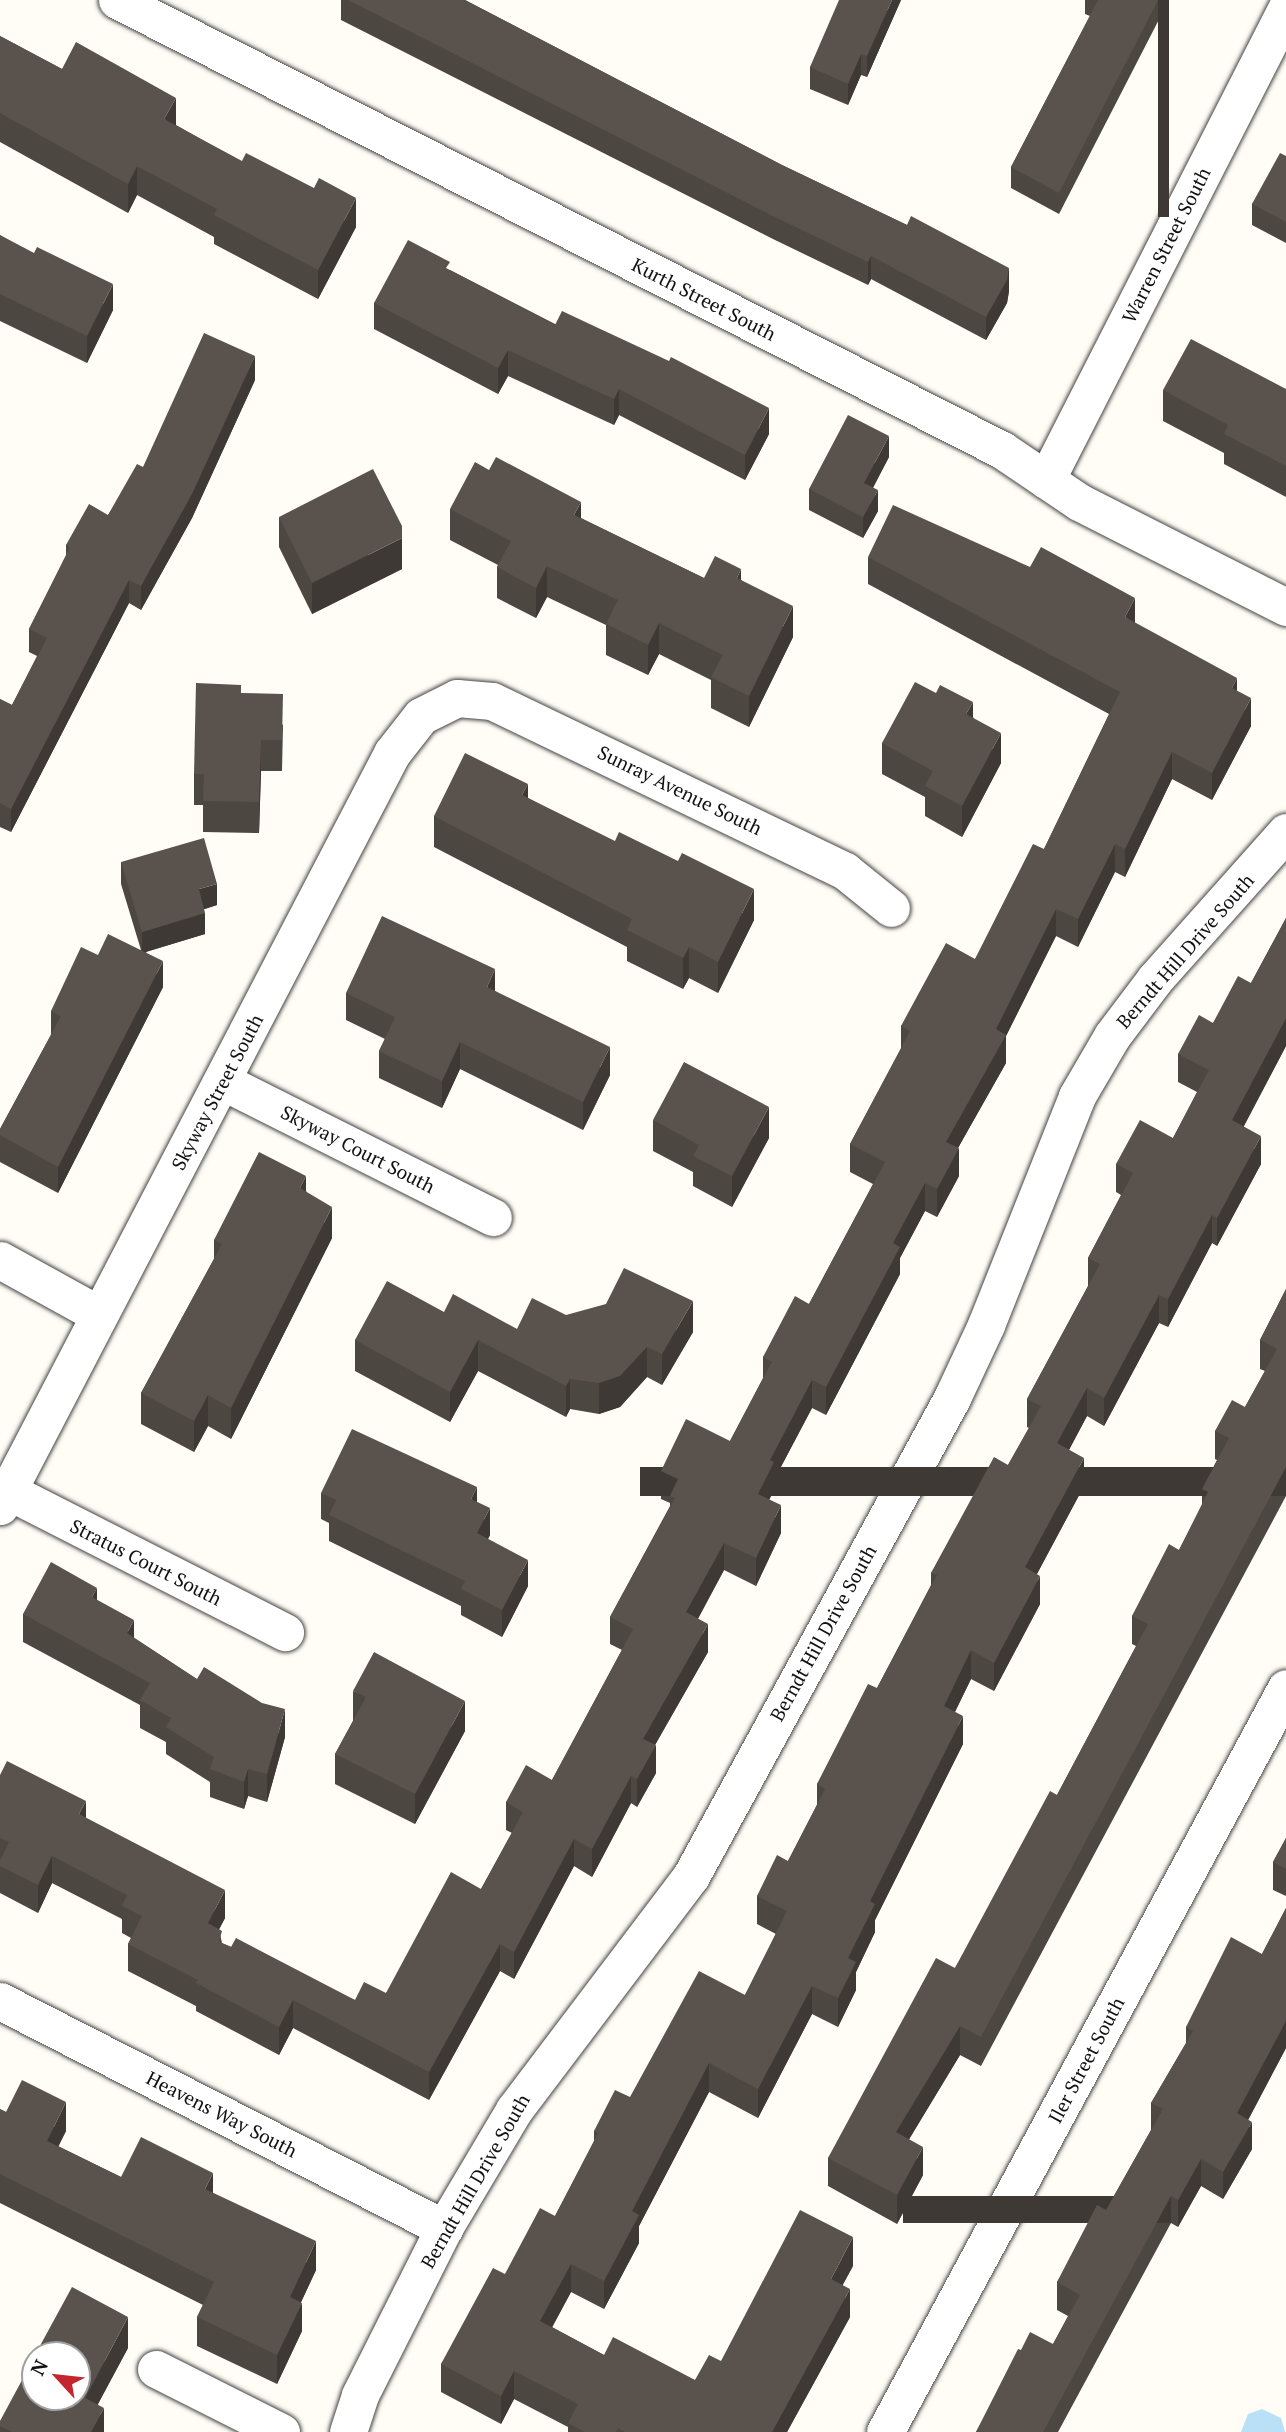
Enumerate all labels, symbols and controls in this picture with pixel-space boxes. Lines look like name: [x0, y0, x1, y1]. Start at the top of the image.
street label: Warren Street South: [1117, 164, 1215, 326]
street label: Kurth Street South: [628, 253, 780, 345]
street label: Sunray Avenue South: [594, 740, 766, 840]
street label: Berndt Hill Drive South: [1112, 869, 1258, 1033]
street label: Skyway Street South: [166, 1010, 268, 1174]
street label: Skyway Court South: [277, 1100, 439, 1198]
street label: Stratus Court South: [66, 1514, 226, 1610]
street label: Berndt Hill Drive South: [765, 1541, 881, 1725]
street label: Iler Street South: [1043, 1993, 1129, 2127]
street label: Heavens Way South: [143, 2066, 301, 2162]
street label: Berndt Hill Drive South: [416, 2090, 534, 2272]
north arrow: [21, 2341, 91, 2411]
text: N: [24, 2355, 53, 2379]

